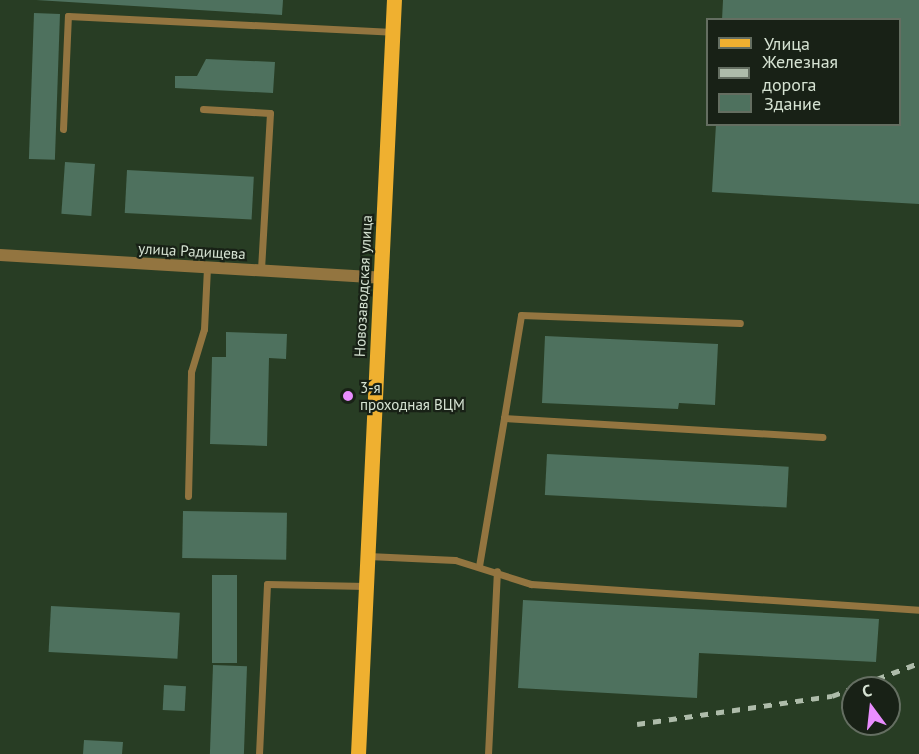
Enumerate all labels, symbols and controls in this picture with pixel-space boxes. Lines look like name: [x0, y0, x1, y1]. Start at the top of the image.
legend: [706, 18, 901, 126]
text: Улица: [764, 32, 810, 55]
text: Железная дорога: [762, 50, 838, 96]
text: Здание: [764, 92, 821, 115]
street label: Новозаводская улица: [350, 215, 376, 357]
street label: улица Радищева: [138, 239, 246, 263]
place label: 3-я проходная ВЦМ: [360, 378, 465, 413]
marker: 3-я проходная ВЦМ: [341, 389, 355, 403]
north arrow: [841, 676, 901, 736]
text: С: [860, 680, 874, 701]

